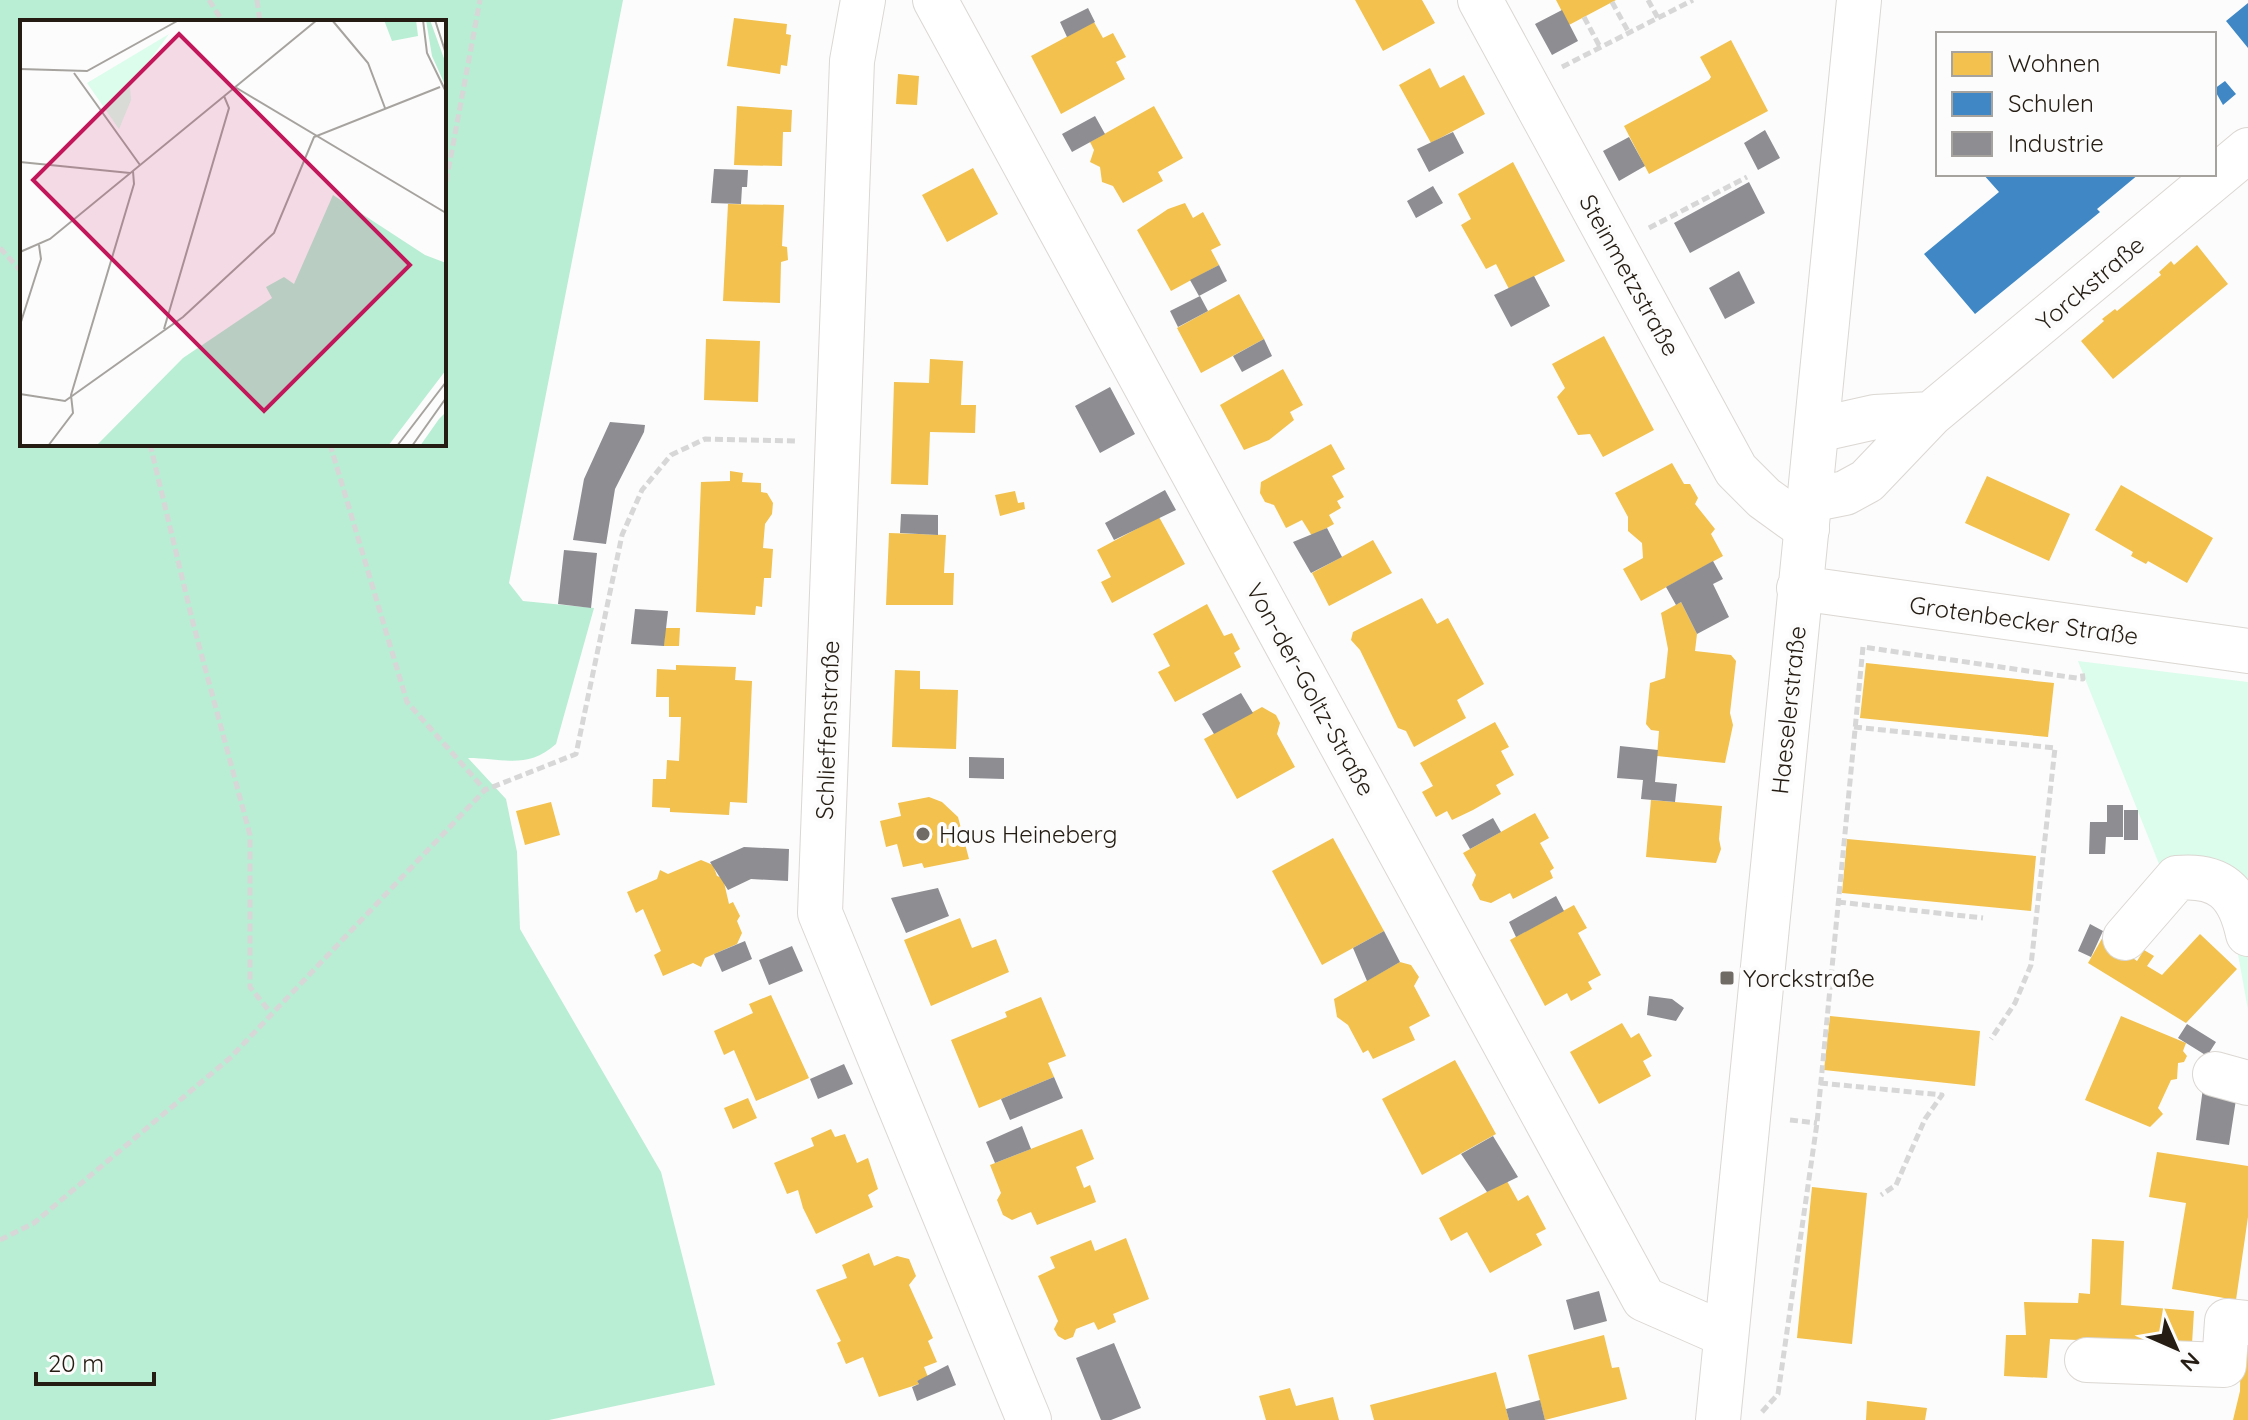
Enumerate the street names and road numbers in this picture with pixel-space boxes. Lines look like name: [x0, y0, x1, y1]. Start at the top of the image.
street label: Steinmetzstraße: [1573, 189, 1687, 361]
street label: Yorckstraße: [2030, 229, 2150, 337]
street label: Von-der-Goltz-Straße: [1240, 577, 1382, 801]
street label: Grotenbecker Straße: [1908, 589, 2140, 651]
street label: Haeselerstraße: [1764, 624, 1812, 796]
street label: Schlieffenstraße: [809, 640, 845, 820]

